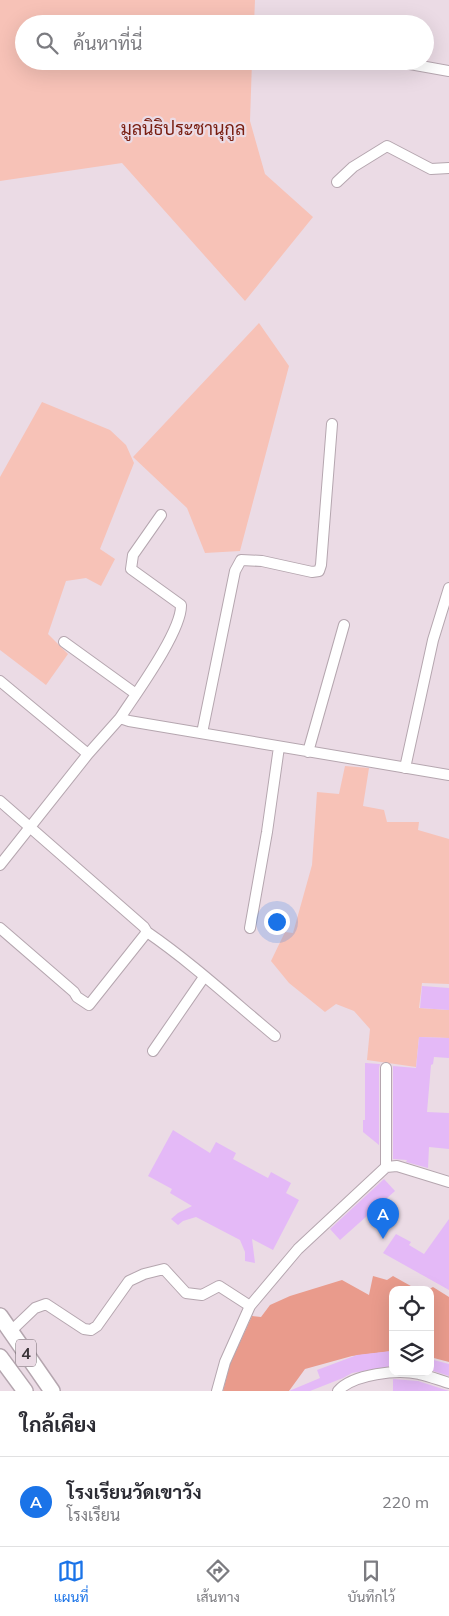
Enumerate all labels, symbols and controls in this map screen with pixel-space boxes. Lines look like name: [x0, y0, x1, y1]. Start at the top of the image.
search box: [15, 15, 434, 70]
icon: search: [33, 29, 61, 57]
text: ค้นหาที่นี่: [73, 31, 142, 55]
park label: มูลนิธิประชานุกูล: [121, 117, 245, 142]
your location: [264, 909, 290, 935]
pin: A: [367, 1198, 399, 1239]
map controls: [389, 1286, 434, 1376]
button: locate: [389, 1286, 434, 1331]
button: layers: [389, 1331, 434, 1376]
road number: 4: [16, 1340, 36, 1366]
text: ใกล้เคียง: [20, 1411, 96, 1437]
text: โรงเรียนวัดเขาวัง: [67, 1480, 202, 1504]
text: A: [30, 1492, 42, 1512]
text: 220 m: [382, 1492, 429, 1512]
text: โรงเรียน: [67, 1505, 120, 1525]
tab: แผนที่: [54, 1557, 89, 1606]
tab: เส้นทาง: [196, 1557, 240, 1606]
tab: บันทึกไว้: [347, 1557, 395, 1606]

